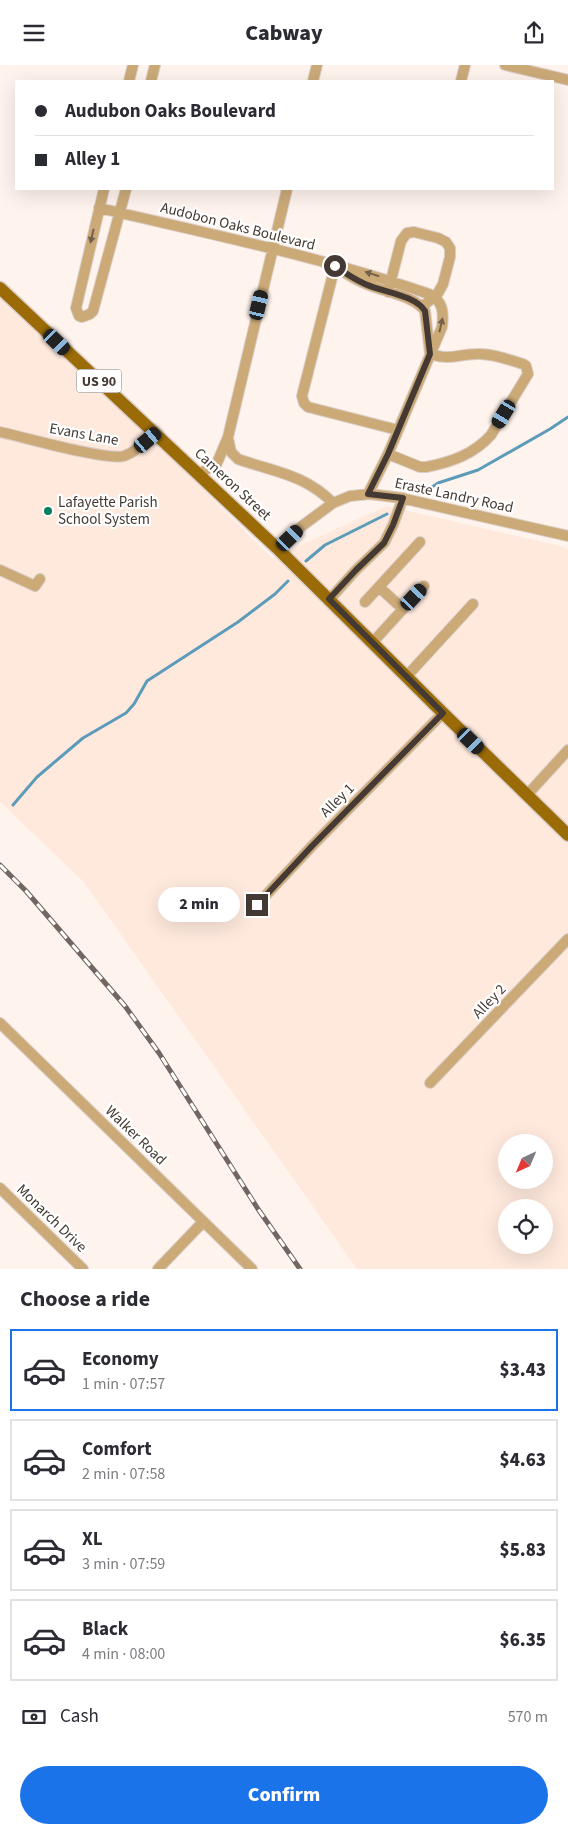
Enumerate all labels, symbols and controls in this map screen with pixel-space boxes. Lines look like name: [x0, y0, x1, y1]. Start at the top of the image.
text: Cabway: [245, 17, 323, 49]
icon: menu: [20, 19, 48, 47]
icon: share: [520, 19, 548, 47]
text: Audubon Oaks Boulevard: [65, 98, 276, 125]
text: Alley 1: [65, 146, 120, 173]
street label: Audobon Oaks Boulevard: [158, 197, 317, 256]
one-way arrow: [88, 229, 96, 244]
route start: [324, 255, 346, 277]
one-way arrow: [364, 270, 379, 278]
car: [248, 289, 269, 321]
one-way arrow: [437, 317, 445, 332]
car: [40, 326, 73, 358]
road number: US 90: [76, 369, 122, 393]
car: [489, 397, 518, 431]
street label: Evans Lane: [48, 418, 120, 451]
car: [131, 425, 164, 455]
street label: Cameron Street: [190, 443, 276, 525]
street label: Eraste Landry Road: [393, 473, 515, 518]
place label: Lafayette Parish School System: [58, 492, 158, 530]
marker: Lafayette Parish School System: [42, 505, 54, 517]
car: [273, 522, 306, 554]
car: [398, 581, 429, 613]
car: [454, 725, 487, 757]
street label: Alley 1: [316, 779, 359, 822]
callout: 2 min: [157, 887, 240, 923]
text: 2 min: [179, 893, 219, 915]
route end: [246, 894, 268, 916]
street label: Alley 2: [468, 979, 511, 1023]
street label: Walker Road: [100, 1101, 171, 1170]
north arrow: [498, 1134, 552, 1189]
map controls: [498, 1134, 553, 1254]
street label: Monarch Drive: [12, 1179, 91, 1257]
button: locate: [498, 1199, 553, 1254]
text: Choose a ride: [20, 1283, 150, 1315]
text: Economy: [82, 1346, 159, 1373]
icon: car: [22, 1348, 67, 1393]
text: $3.43: [500, 1357, 546, 1384]
text: 1 min · 07:57: [82, 1373, 165, 1395]
text: Comfort: [82, 1436, 152, 1463]
icon: car: [22, 1438, 67, 1483]
text: $4.63: [500, 1447, 546, 1474]
text: 2 min · 07:58: [82, 1463, 165, 1485]
text: XL: [82, 1526, 103, 1553]
icon: car: [22, 1528, 67, 1573]
text: $5.83: [500, 1537, 546, 1564]
text: 3 min · 07:59: [82, 1553, 165, 1575]
text: Black: [82, 1616, 128, 1643]
icon: car: [22, 1618, 67, 1663]
text: $6.35: [500, 1627, 546, 1654]
text: 4 min · 08:00: [82, 1643, 165, 1665]
icon: cash: [20, 1703, 48, 1731]
text: Cash: [60, 1703, 99, 1730]
text: 570 m: [508, 1706, 548, 1728]
button: Confirm: [20, 1766, 548, 1824]

